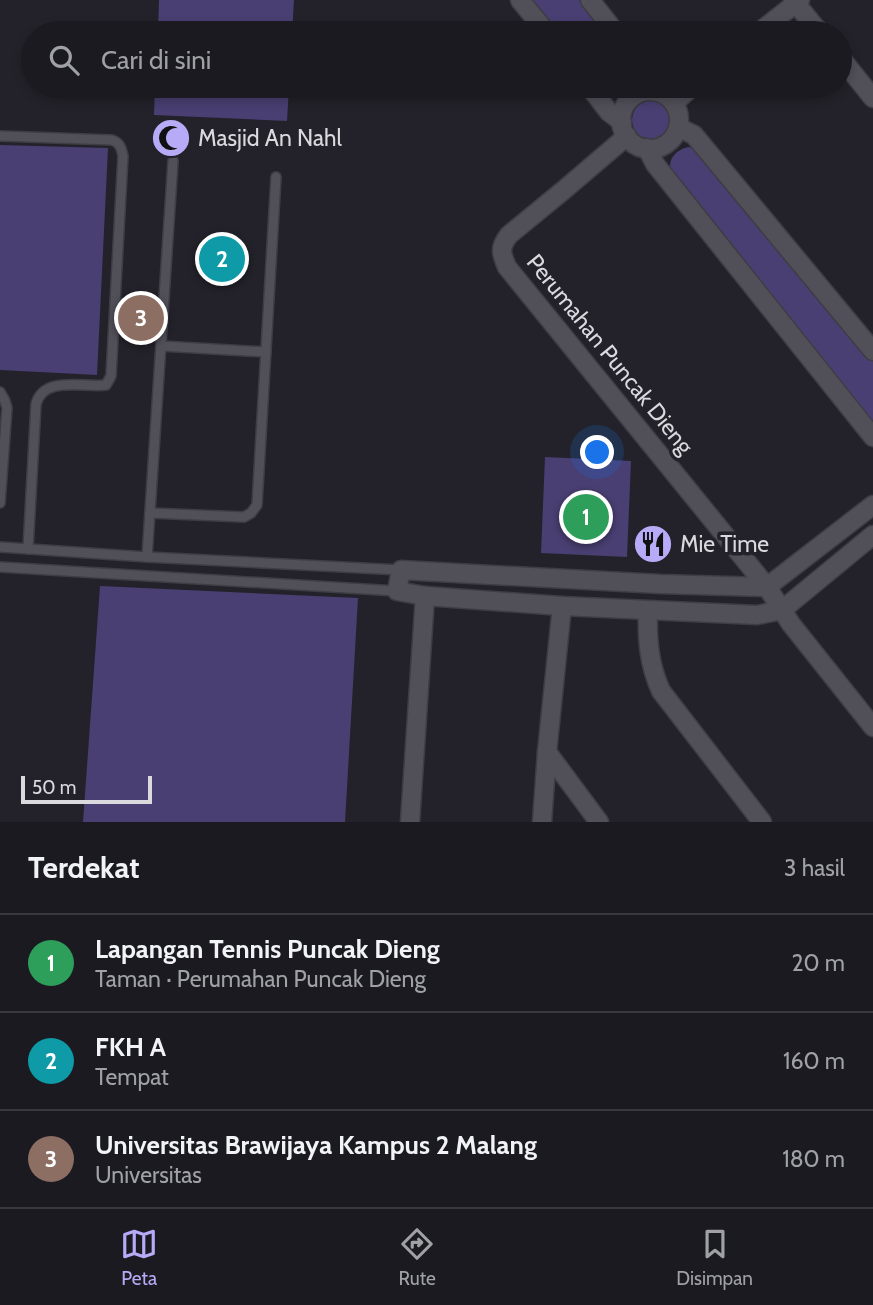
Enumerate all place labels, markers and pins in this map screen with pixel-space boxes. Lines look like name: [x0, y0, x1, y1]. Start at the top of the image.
mosque icon: Masjid An Nahl: [150, 117, 192, 159]
place label: Masjid An Nahl: [198, 124, 342, 152]
pin: 2: [199, 233, 245, 285]
pin: 3: [118, 292, 164, 344]
pin: 1: [563, 491, 609, 543]
restaurant icon: Mie Time: [632, 523, 674, 565]
place label: Mie Time: [680, 530, 769, 558]

